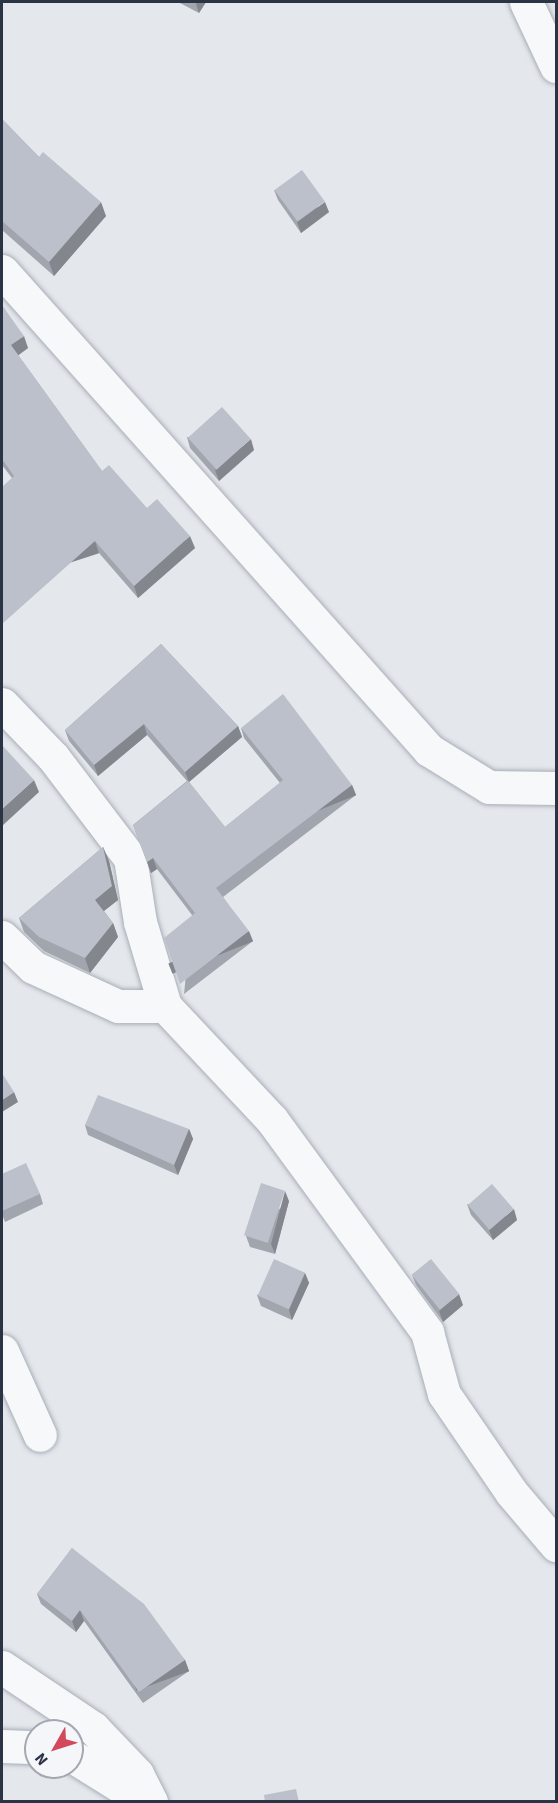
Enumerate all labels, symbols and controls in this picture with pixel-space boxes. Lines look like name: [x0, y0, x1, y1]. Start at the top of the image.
north arrow: [24, 1719, 84, 1779]
text: N: [30, 1748, 53, 1770]

